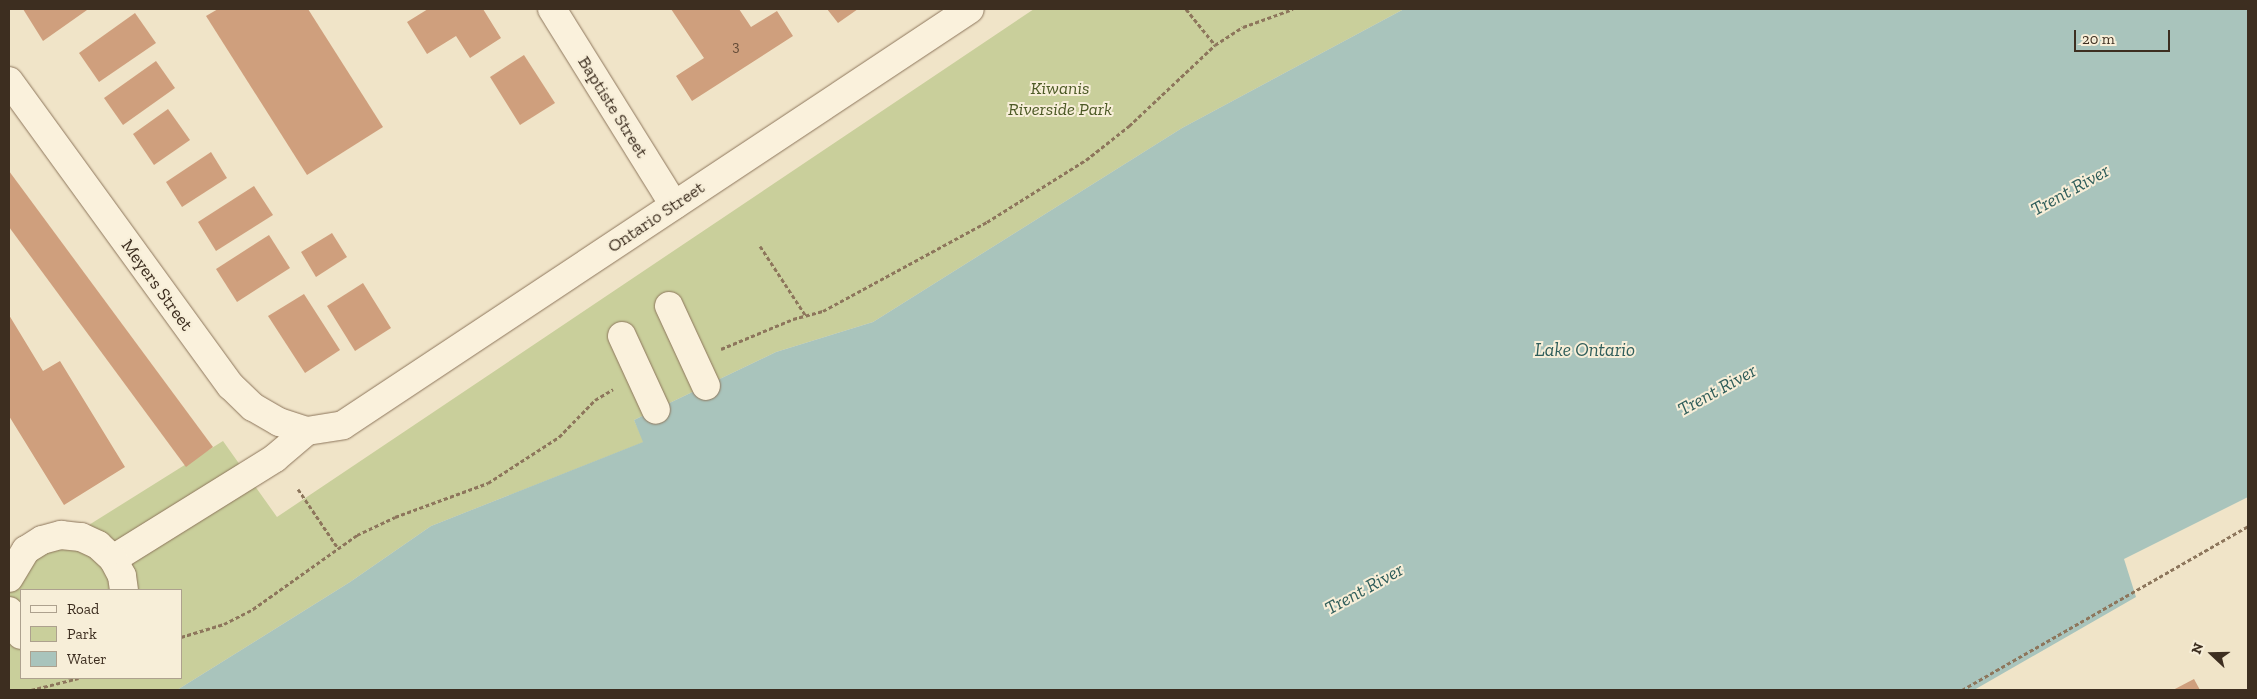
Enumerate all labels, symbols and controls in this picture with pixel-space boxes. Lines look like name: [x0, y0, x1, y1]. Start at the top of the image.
scale bar: [2077, 20, 2173, 52]
text: 20 m: [2082, 30, 2115, 48]
house number: 3: [732, 38, 740, 56]
street label: Baptiste Street: [573, 52, 653, 162]
park label: Kiwanis Riverside Park: [1008, 78, 1112, 120]
water label: Trent River: [2027, 159, 2113, 221]
street label: Ontario Street: [603, 177, 709, 257]
street label: Meyers Street: [117, 235, 197, 335]
water label: Lake Ontario: [1535, 339, 1635, 361]
water label: Trent River: [1674, 359, 1760, 421]
water label: Trent River: [1321, 558, 1407, 620]
legend: [20, 589, 182, 679]
text: Road: [67, 600, 99, 618]
text: Park: [67, 625, 97, 643]
north arrow: [2187, 629, 2237, 679]
text: N: [2188, 640, 2207, 656]
text: Water: [67, 650, 107, 668]

